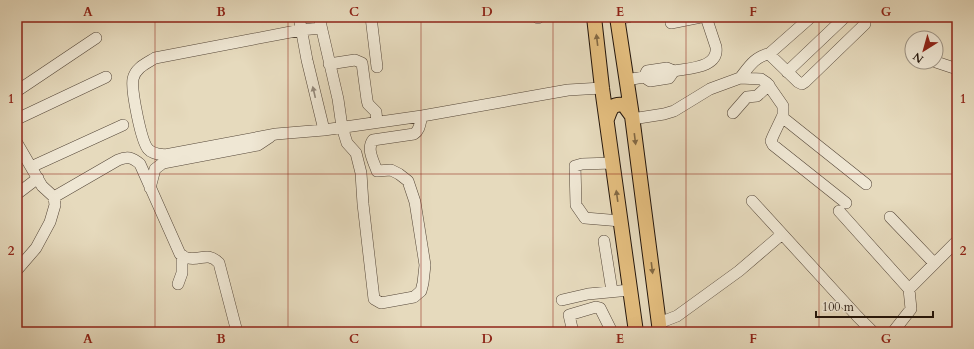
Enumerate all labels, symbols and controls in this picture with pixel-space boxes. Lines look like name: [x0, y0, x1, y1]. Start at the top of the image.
text: A: [83, 3, 93, 21]
text: B: [216, 3, 226, 21]
text: C: [349, 3, 359, 21]
text: D: [481, 3, 493, 21]
text: E: [616, 3, 624, 21]
text: F: [749, 3, 757, 21]
text: G: [881, 3, 892, 21]
north arrow: [904, 30, 944, 70]
one-way arrow: [594, 34, 600, 46]
text: N: [910, 48, 927, 66]
one-way arrow: [311, 86, 317, 98]
text: 1: [8, 90, 14, 108]
text: 1: [960, 90, 966, 108]
one-way arrow: [632, 133, 638, 145]
one-way arrow: [614, 190, 620, 202]
text: 2: [8, 242, 15, 260]
text: 2: [960, 242, 967, 260]
one-way arrow: [649, 262, 655, 274]
scale bar: [816, 293, 933, 319]
text: 100 m: [822, 299, 855, 315]
text: A: [83, 330, 93, 348]
text: B: [216, 330, 226, 348]
text: C: [349, 330, 359, 348]
text: D: [481, 330, 493, 348]
text: E: [616, 330, 624, 348]
text: F: [749, 330, 757, 348]
text: G: [881, 330, 892, 348]

